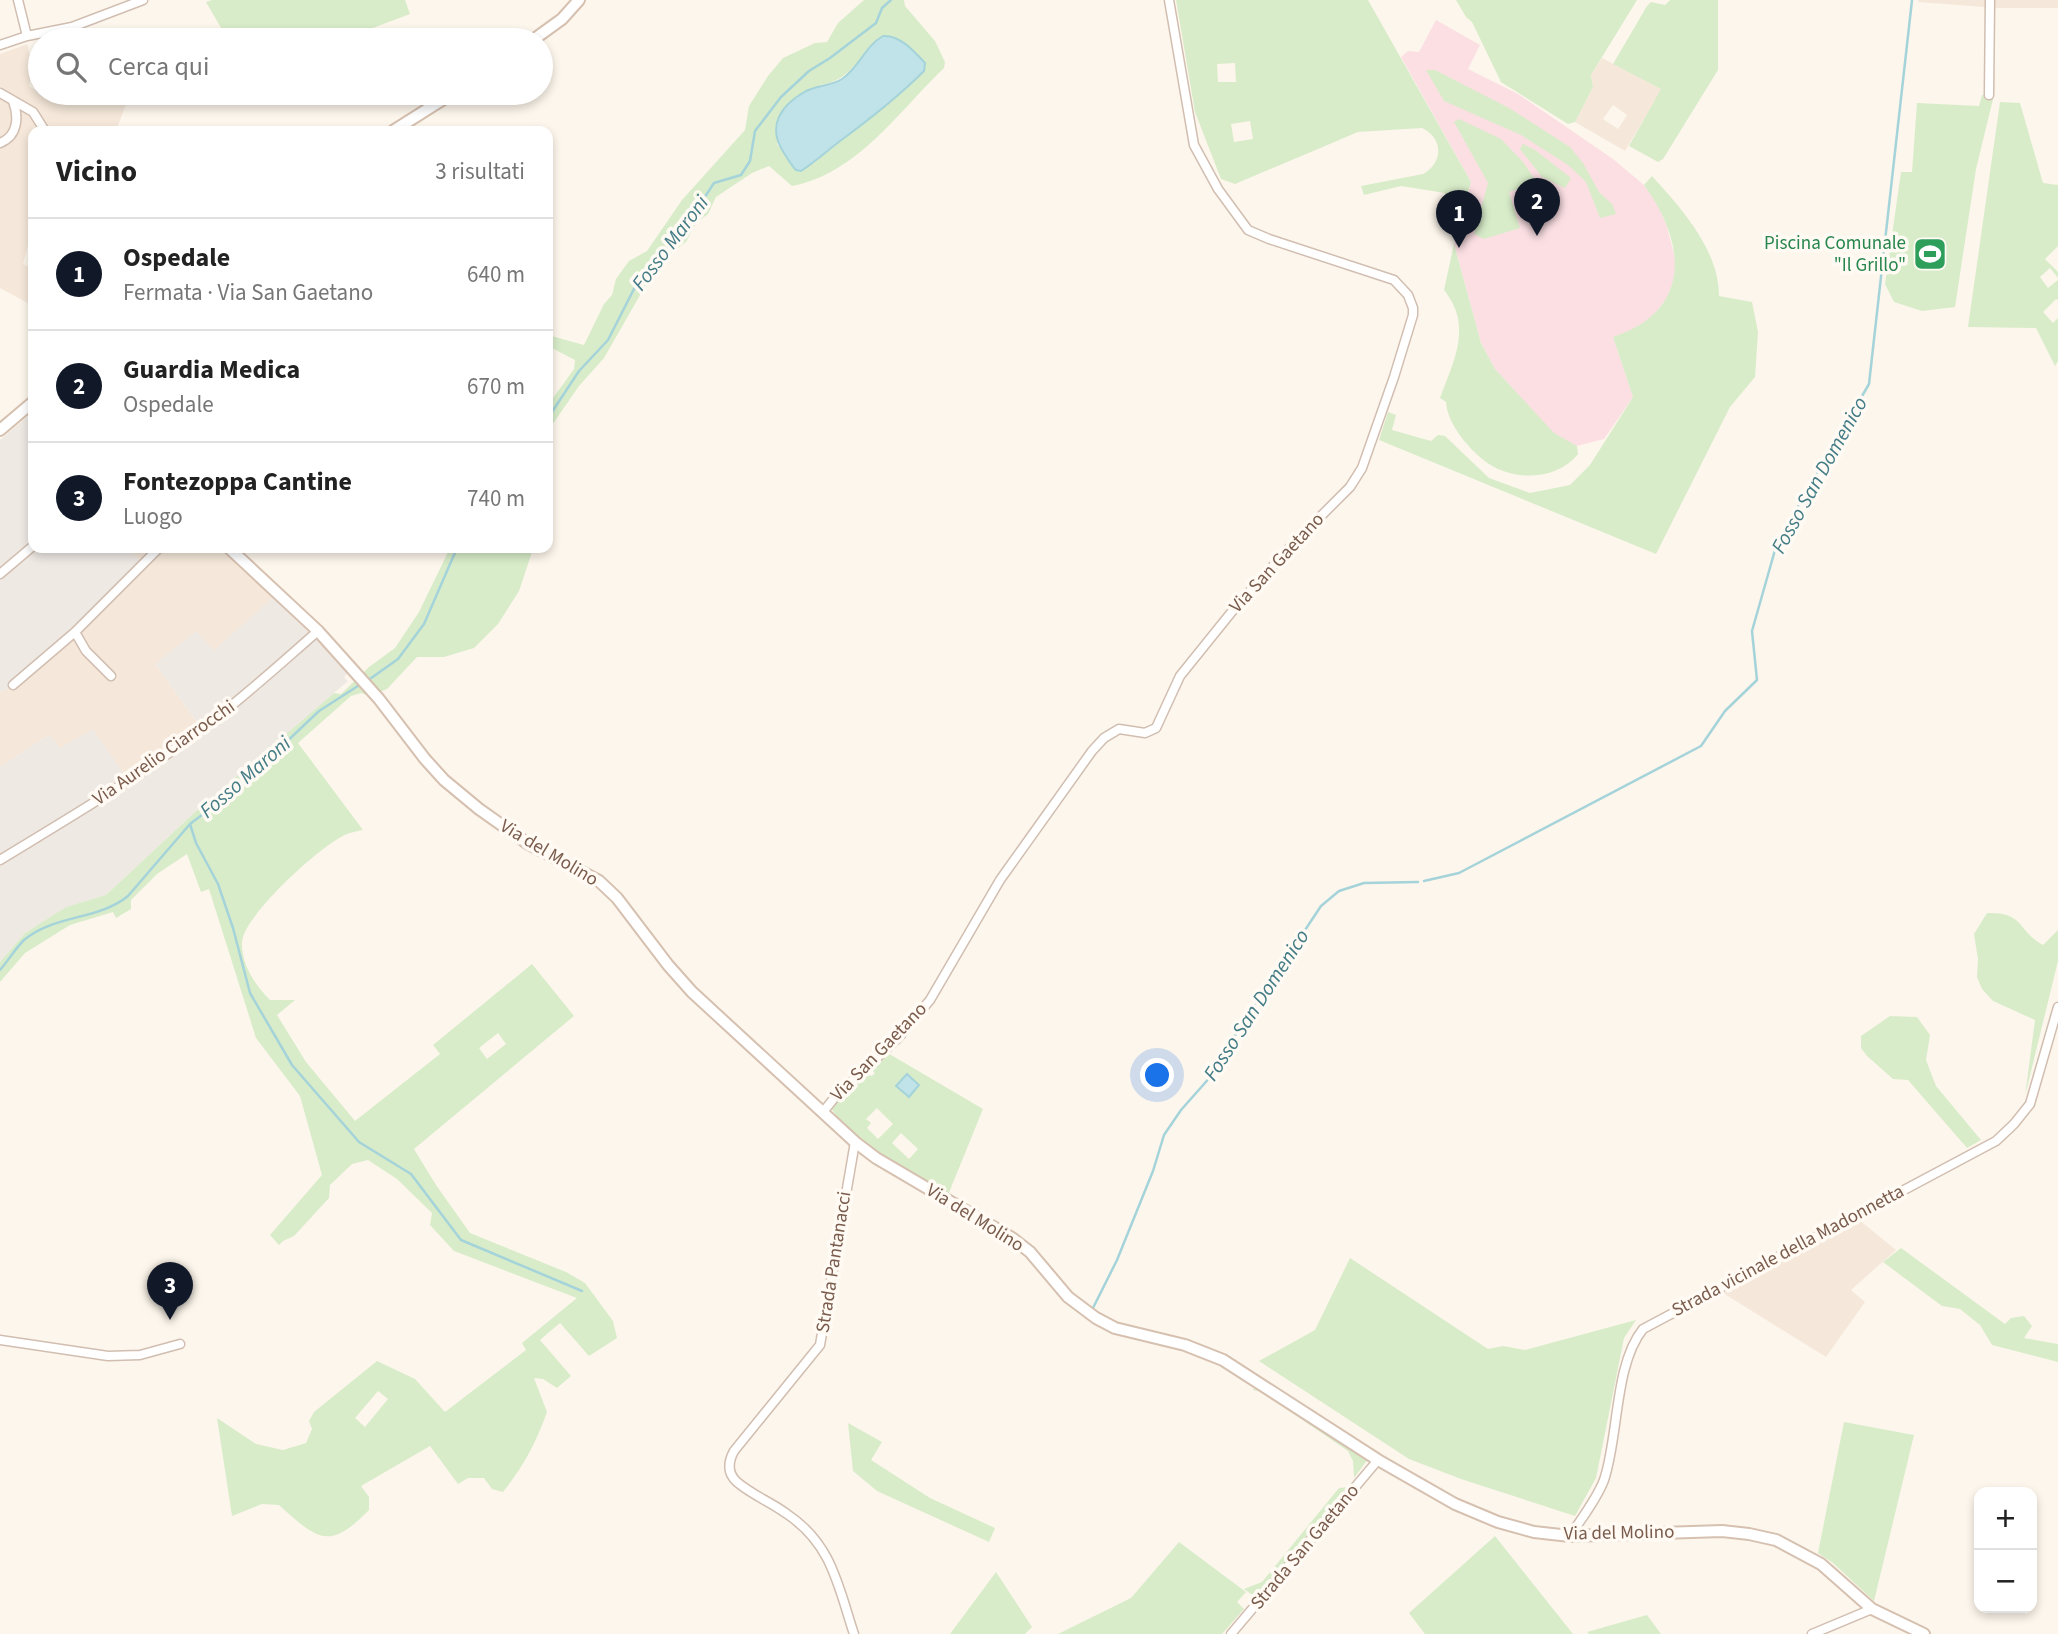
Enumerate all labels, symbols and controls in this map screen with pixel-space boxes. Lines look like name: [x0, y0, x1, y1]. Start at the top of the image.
search box: [28, 28, 553, 105]
icon: search: [52, 48, 90, 86]
text: Cerca qui: [108, 48, 209, 85]
text: Vicino: [56, 150, 137, 193]
text: 3 risultati: [435, 155, 525, 188]
pin: 2: [1514, 178, 1560, 236]
water label: Fosso Maroni: [624, 188, 716, 297]
pin: 1: [1436, 190, 1482, 248]
place label: Piscina Comunale "Il Grillo": [1764, 230, 1906, 279]
sports icon: Piscina Comunale "Il Grillo": [1911, 235, 1949, 273]
text: Ospedale: [123, 239, 230, 276]
text: 1: [73, 258, 85, 291]
text: 640 m: [467, 258, 525, 291]
text: Fermata · Via San Gaetano: [123, 276, 373, 309]
text: Guardia Medica: [123, 351, 300, 388]
text: 2: [73, 370, 85, 403]
text: 670 m: [467, 370, 525, 403]
text: Ospedale: [123, 388, 214, 421]
water label: Fosso San Domenico: [1763, 391, 1875, 559]
text: Fontezoppa Cantine: [123, 463, 352, 500]
text: 3: [73, 482, 85, 515]
text: 740 m: [467, 482, 525, 515]
text: Luogo: [123, 500, 183, 533]
street label: Via San Gaetano: [1223, 507, 1331, 619]
street label: Via Aurelio Ciarrocchi: [87, 694, 241, 812]
water label: Fosso Maroni: [193, 728, 298, 825]
street label: Via del Molino: [495, 813, 603, 893]
water label: Fosso San Domenico: [1196, 923, 1316, 1087]
street label: Via San Gaetano: [825, 996, 933, 1108]
your location: [1140, 1058, 1174, 1092]
street label: Via del Molino: [921, 1177, 1029, 1259]
street label: Strada vicinale della Madonnetta: [1667, 1178, 1909, 1324]
street label: Strada Pantanacci: [809, 1189, 859, 1335]
pin: 3: [147, 1262, 193, 1320]
street label: Strada San Gaetano: [1244, 1478, 1366, 1616]
map controls: [1974, 1487, 2037, 1613]
button: +: [1974, 1487, 2037, 1550]
street label: Via del Molino: [1563, 1519, 1675, 1547]
button: −: [1974, 1550, 2037, 1613]

